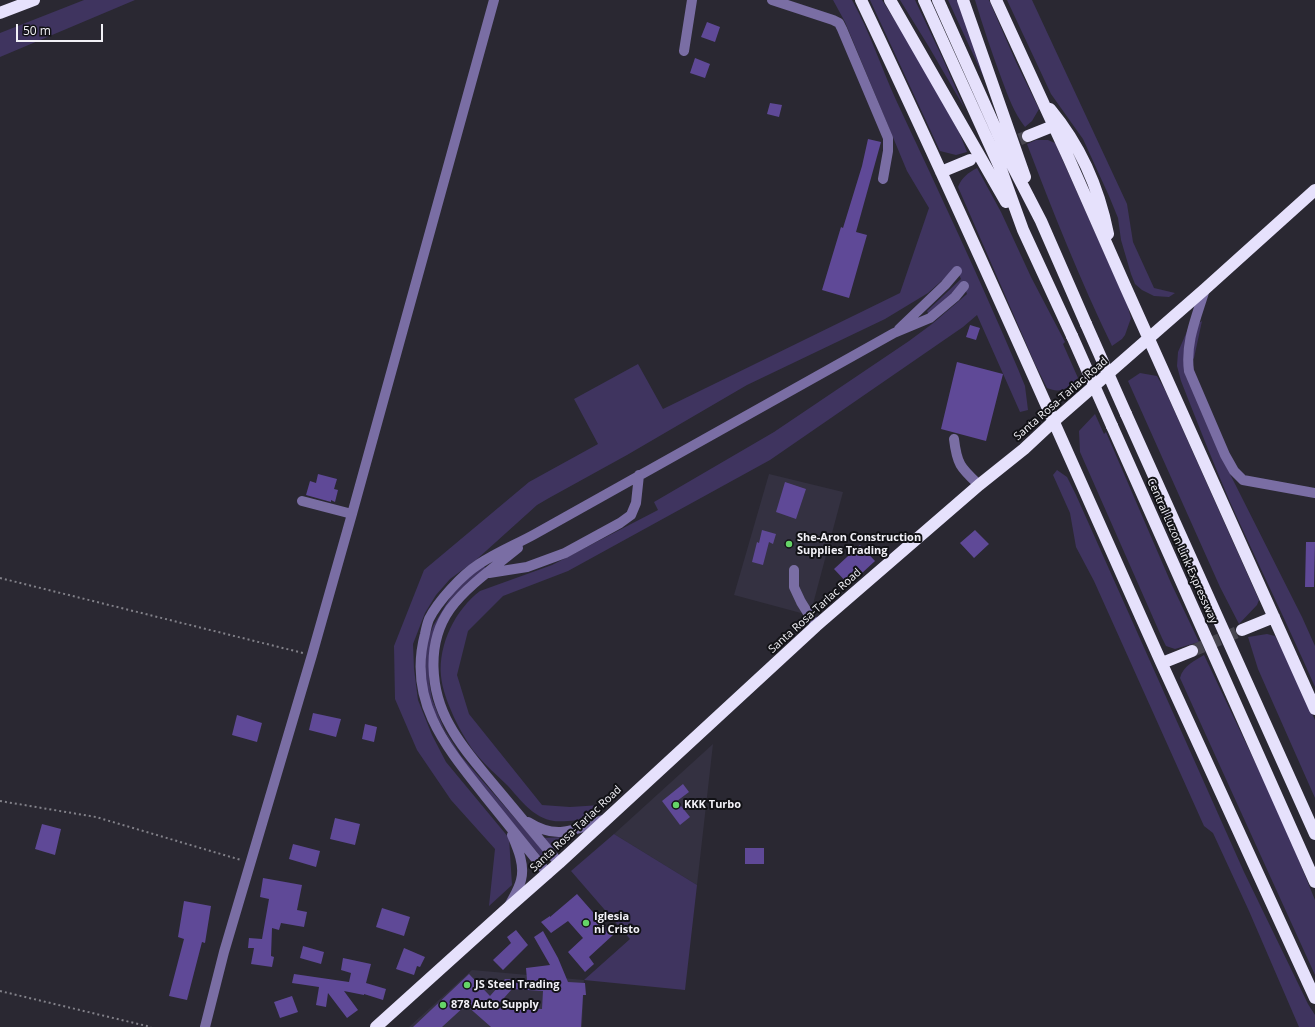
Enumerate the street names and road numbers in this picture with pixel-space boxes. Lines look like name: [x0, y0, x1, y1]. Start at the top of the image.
street label: Santa Rosa-Tarlac Road: [1011, 355, 1111, 443]
street label: Central Luzon Link Expressway: [1144, 476, 1220, 626]
street label: Santa Rosa-Tarlac Road: [766, 566, 864, 656]
street label: Santa Rosa-Tarlac Road: [528, 783, 624, 875]

